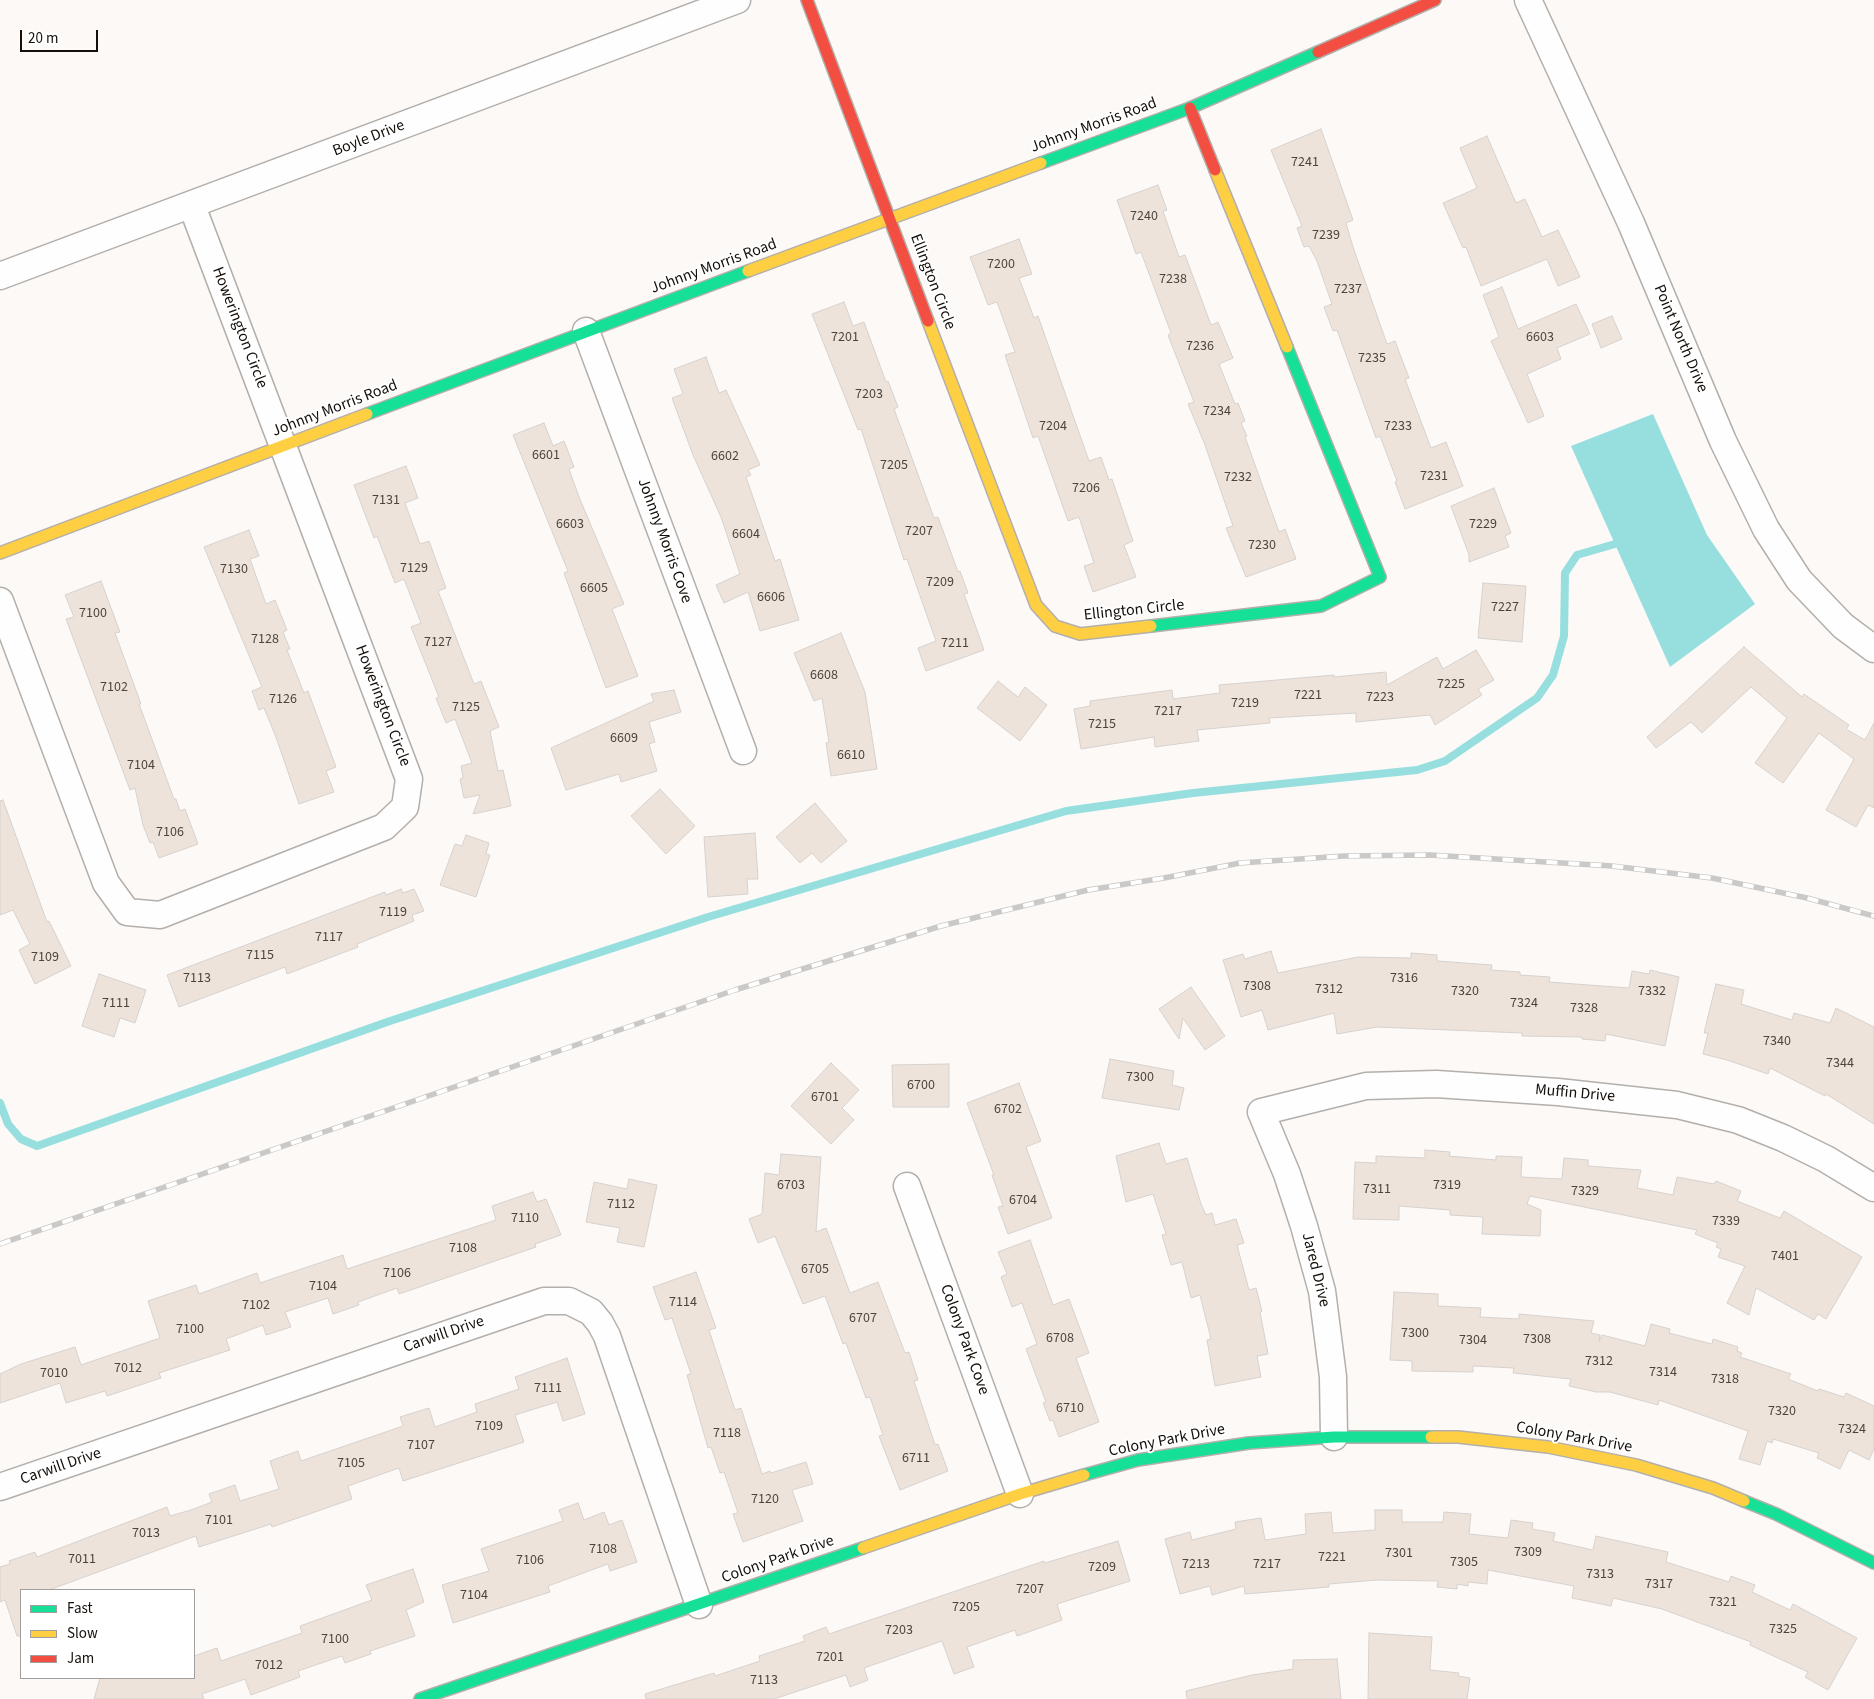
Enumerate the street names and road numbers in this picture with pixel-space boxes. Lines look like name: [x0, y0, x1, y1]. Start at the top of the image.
street label: Johnny Morris Road: [1028, 94, 1160, 158]
street label: Boyle Drive: [330, 117, 408, 161]
street label: Ellington Circle: [905, 231, 959, 333]
street label: Johnny Morris Road: [648, 235, 780, 299]
street label: Howerington Circle: [207, 265, 271, 391]
street label: Point North Drive: [1649, 282, 1711, 396]
street label: Johnny Morris Road: [270, 376, 400, 442]
street label: Johnny Morris Cove: [632, 476, 696, 606]
street label: Ellington Circle: [1083, 596, 1185, 626]
street label: Howerington Circle: [350, 643, 414, 769]
street label: Muffin Drive: [1534, 1081, 1616, 1107]
street label: Jared Drive: [1297, 1231, 1333, 1309]
street label: Colony Park Cove: [935, 1282, 993, 1398]
street label: Carwill Drive: [401, 1312, 487, 1358]
street label: Colony Park Drive: [1514, 1418, 1634, 1458]
street label: Colony Park Drive: [1107, 1420, 1227, 1462]
street label: Carwill Drive: [18, 1444, 104, 1490]
street label: Colony Park Drive: [719, 1532, 837, 1588]

